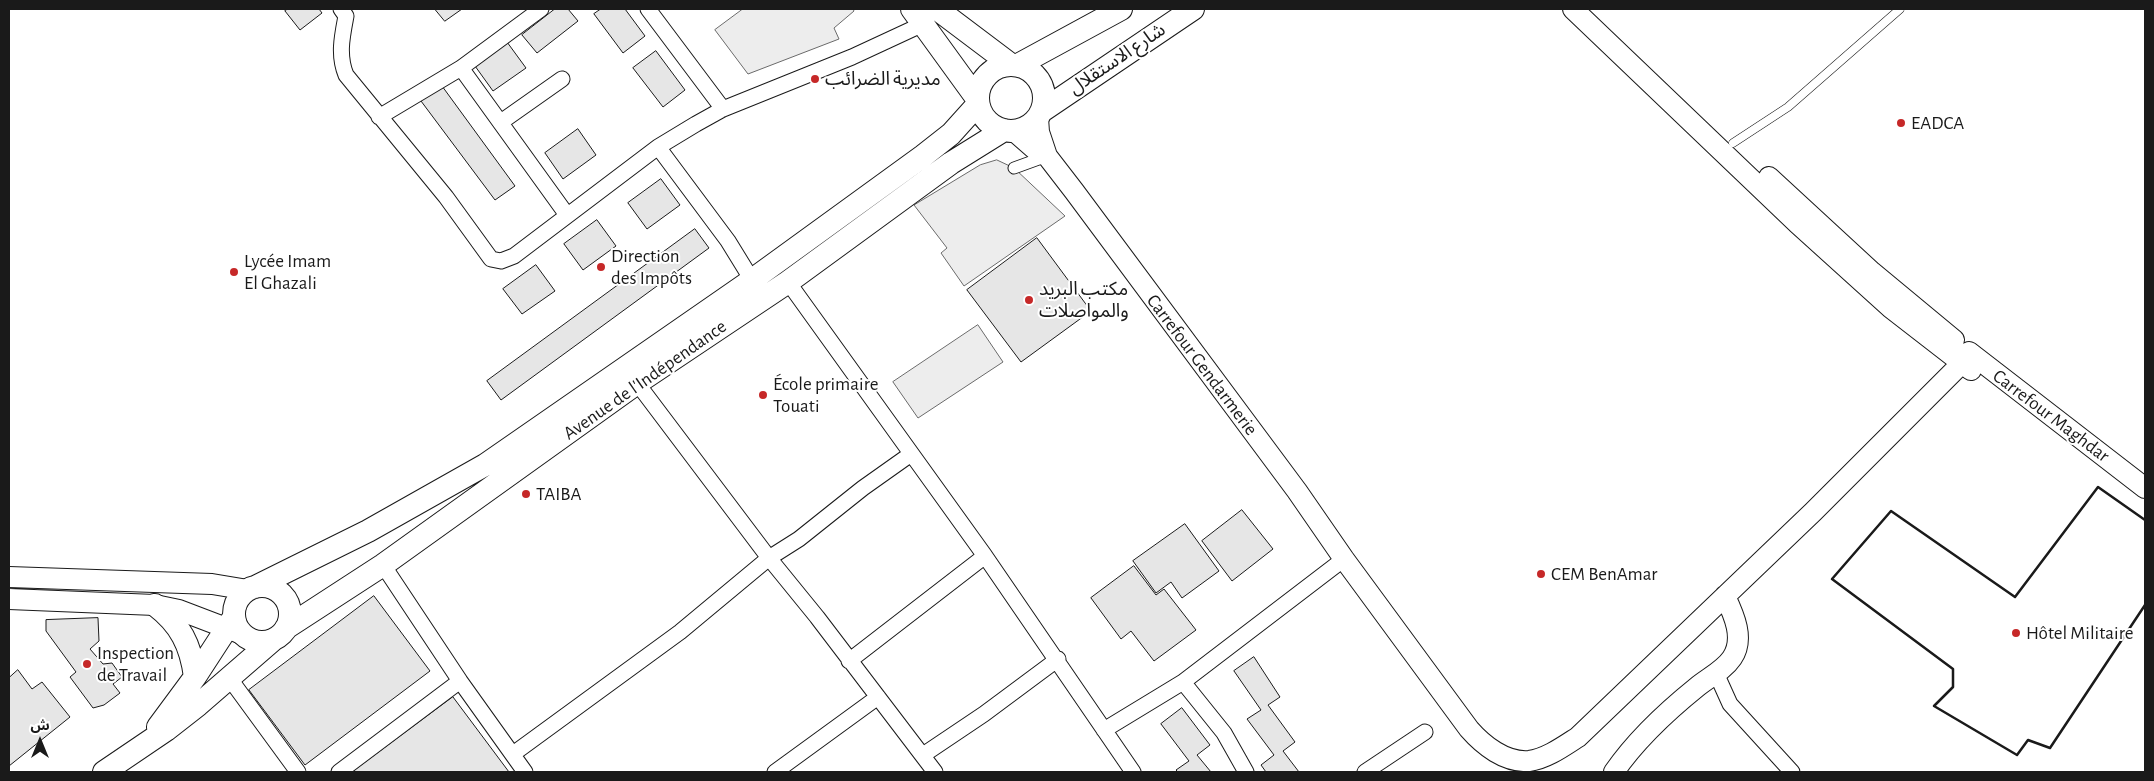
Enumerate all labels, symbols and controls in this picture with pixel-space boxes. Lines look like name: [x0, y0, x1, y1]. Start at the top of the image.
street label: شارع الاستقلال: [1064, 18, 1170, 100]
place label: مديرية الضرائب: [825, 68, 941, 90]
marker: مديرية الضرائب: [809, 73, 821, 85]
place label: EADCA: [1911, 112, 1964, 134]
marker: EADCA: [1895, 117, 1907, 129]
place label: Direction des Impôts: [611, 245, 692, 289]
place label: Lycée Imam El Ghazali: [244, 250, 331, 294]
marker: Direction des Impôts: [595, 261, 607, 273]
marker: Lycée Imam El Ghazali: [228, 266, 240, 278]
place label: مكتب البريد والمواصلات: [1039, 278, 1129, 322]
street label: Carrefour Gendarmerie: [1142, 290, 1262, 440]
marker: مكتب البريد والمواصلات: [1023, 294, 1035, 306]
street label: Avenue de l'Indépendance: [559, 315, 731, 445]
street label: Carrefour Maghdar: [1988, 365, 2114, 467]
place label: École primaire Touati: [773, 373, 879, 417]
marker: École primaire Touati: [757, 389, 769, 401]
place label: TAIBA: [536, 483, 582, 505]
marker: TAIBA: [520, 488, 532, 500]
place label: CEM BenAmar: [1551, 563, 1657, 585]
marker: CEM BenAmar: [1535, 568, 1547, 580]
place label: Hôtel Militaire: [2026, 622, 2134, 644]
marker: Hôtel Militaire: [2010, 627, 2022, 639]
place label: Inspection de Travail: [97, 642, 174, 686]
marker: Inspection de Travail: [81, 658, 93, 670]
north arrow: [15, 716, 65, 766]
text: ش: [30, 719, 50, 733]

